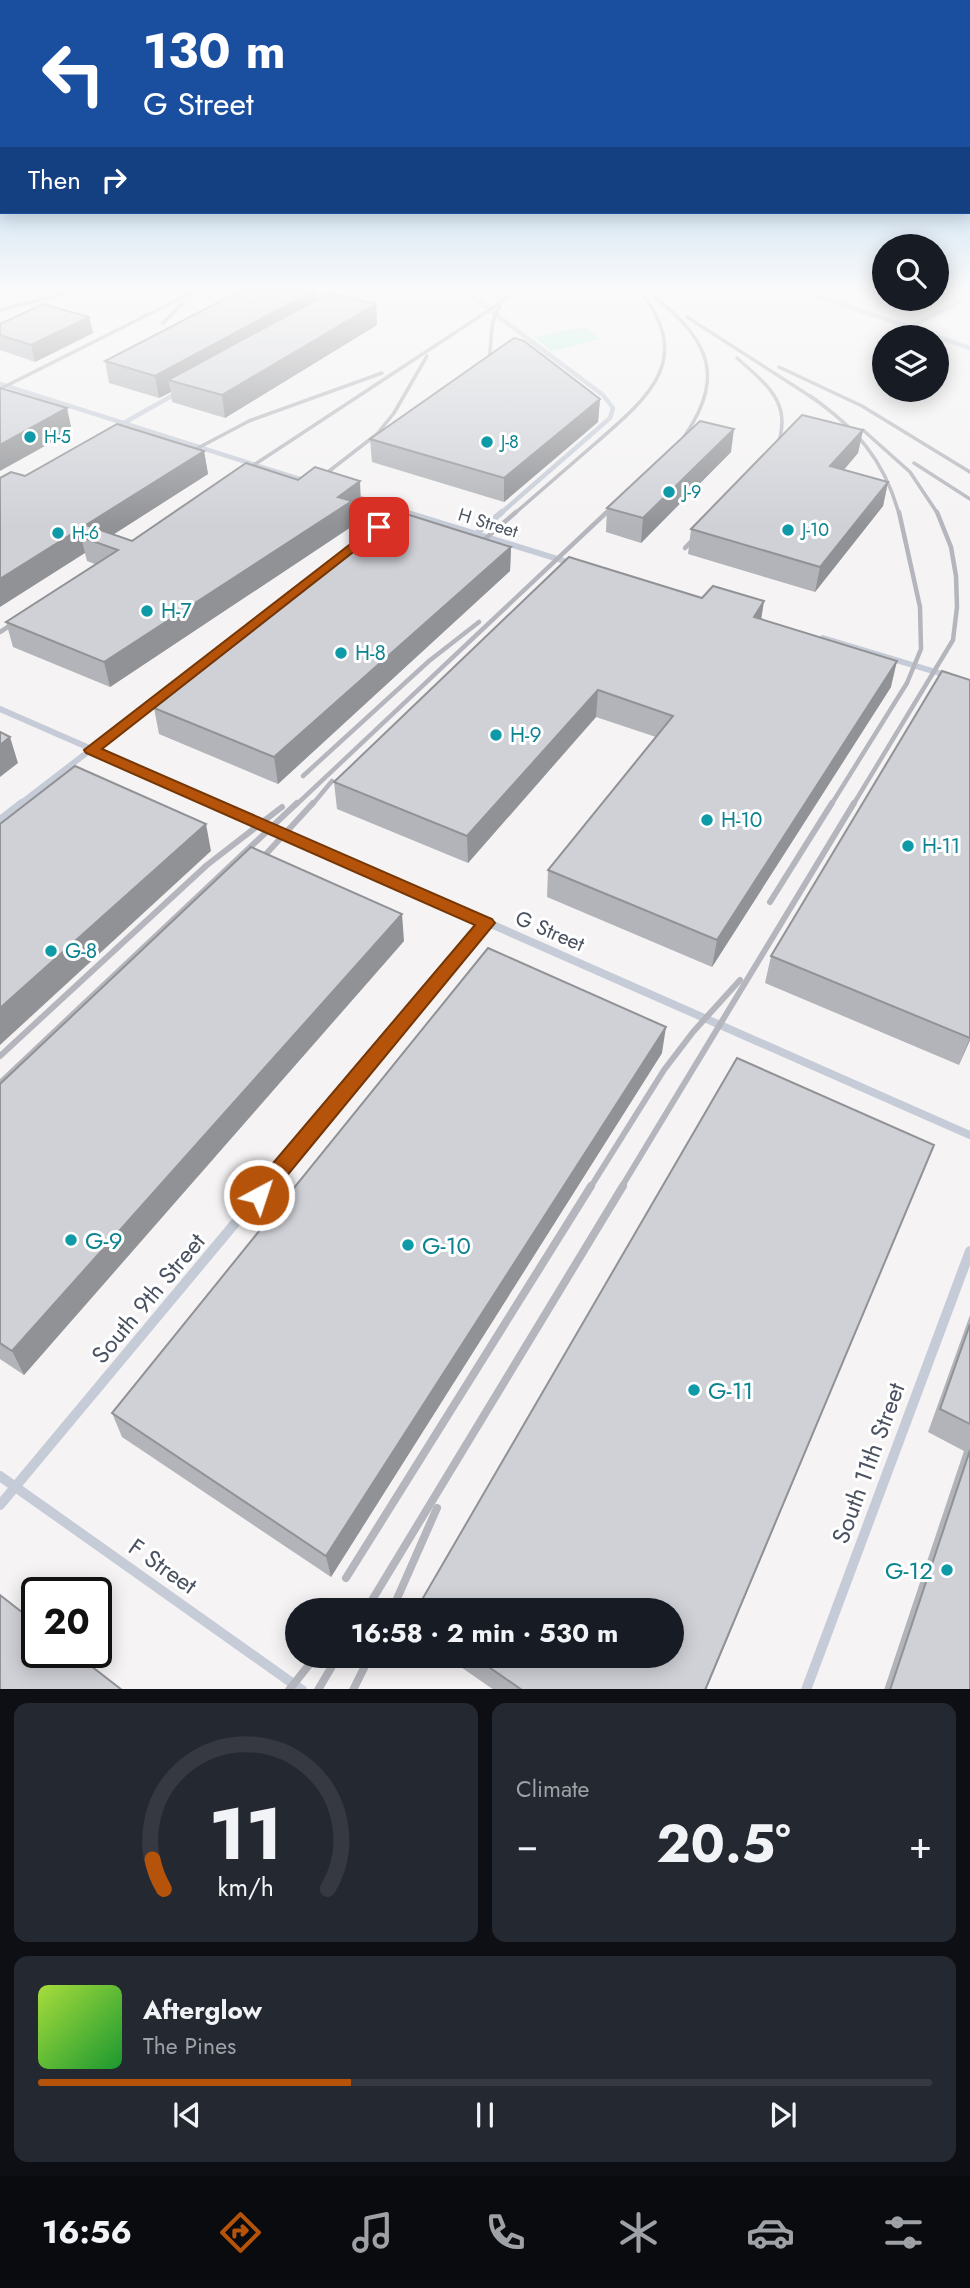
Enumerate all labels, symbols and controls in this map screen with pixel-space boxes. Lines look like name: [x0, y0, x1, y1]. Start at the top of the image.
text: 130 m: [143, 16, 286, 86]
icon: left: [28, 28, 119, 119]
text: G Street: [143, 81, 254, 127]
text: Then: [28, 161, 81, 199]
icon: right: [95, 161, 133, 199]
map controls: [872, 234, 949, 402]
button: search: [872, 234, 949, 311]
button: layers: [872, 325, 949, 402]
place label: H-5: [44, 424, 71, 450]
marker: H-5: [22, 429, 38, 445]
place label: J-8: [499, 429, 519, 455]
marker: J-8: [479, 434, 495, 450]
place label: J-9: [681, 479, 701, 505]
marker: J-9: [661, 484, 677, 500]
pin: [349, 497, 409, 557]
street label: H Street: [455, 502, 522, 545]
icon: arrive: [360, 508, 398, 546]
place label: J-10: [800, 517, 829, 543]
place label: H-6: [72, 520, 99, 546]
marker: J-10: [780, 522, 796, 538]
marker: H-6: [50, 525, 66, 541]
place label: H-7: [161, 596, 191, 626]
marker: H-7: [139, 603, 155, 619]
place label: H-8: [355, 638, 386, 668]
marker: H-8: [333, 645, 349, 661]
place label: H-9: [510, 720, 542, 750]
marker: H-9: [488, 727, 504, 743]
place label: H-10: [721, 805, 762, 835]
marker: H-10: [699, 812, 715, 828]
place label: H-11: [922, 831, 960, 861]
marker: H-11: [900, 838, 916, 854]
street label: G Street: [511, 903, 589, 959]
place label: G-8: [65, 936, 97, 966]
marker: G-8: [43, 943, 59, 959]
position arrow: [222, 1158, 296, 1232]
place label: G-9: [85, 1223, 122, 1258]
street label: South 9th Street: [83, 1225, 213, 1371]
place label: G-10: [422, 1228, 471, 1263]
marker: G-9: [63, 1232, 79, 1248]
marker: G-10: [400, 1237, 416, 1253]
place label: G-11: [708, 1373, 753, 1408]
street label: South 11th Street: [823, 1377, 913, 1548]
marker: G-11: [686, 1382, 702, 1398]
street label: F Street: [122, 1530, 205, 1602]
place label: G-12: [885, 1553, 933, 1588]
marker: G-12: [939, 1562, 955, 1578]
speed limit sign: 20: [21, 1577, 112, 1668]
text: 16:58 · 2 min · 530 m: [351, 1614, 618, 1652]
text: Climate: [516, 1772, 589, 1806]
text: 11: [209, 1781, 283, 1886]
text: 20.5°: [656, 1806, 791, 1882]
text: −: [516, 1817, 538, 1872]
text: +: [909, 1817, 932, 1872]
text: km/h: [218, 1868, 274, 1904]
text: Afterglow: [143, 1991, 262, 2029]
text: The Pines: [143, 2029, 236, 2063]
icon: previous: [168, 2096, 206, 2134]
icon: pause: [466, 2096, 504, 2134]
icon: next: [764, 2096, 802, 2134]
icon: directions: [216, 2208, 265, 2257]
icon: music: [348, 2208, 397, 2257]
icon: phone: [481, 2208, 530, 2257]
icon: climate: [614, 2208, 663, 2257]
icon: car: [746, 2208, 795, 2257]
icon: filters: [879, 2208, 928, 2257]
text: 16:56: [42, 2209, 132, 2255]

